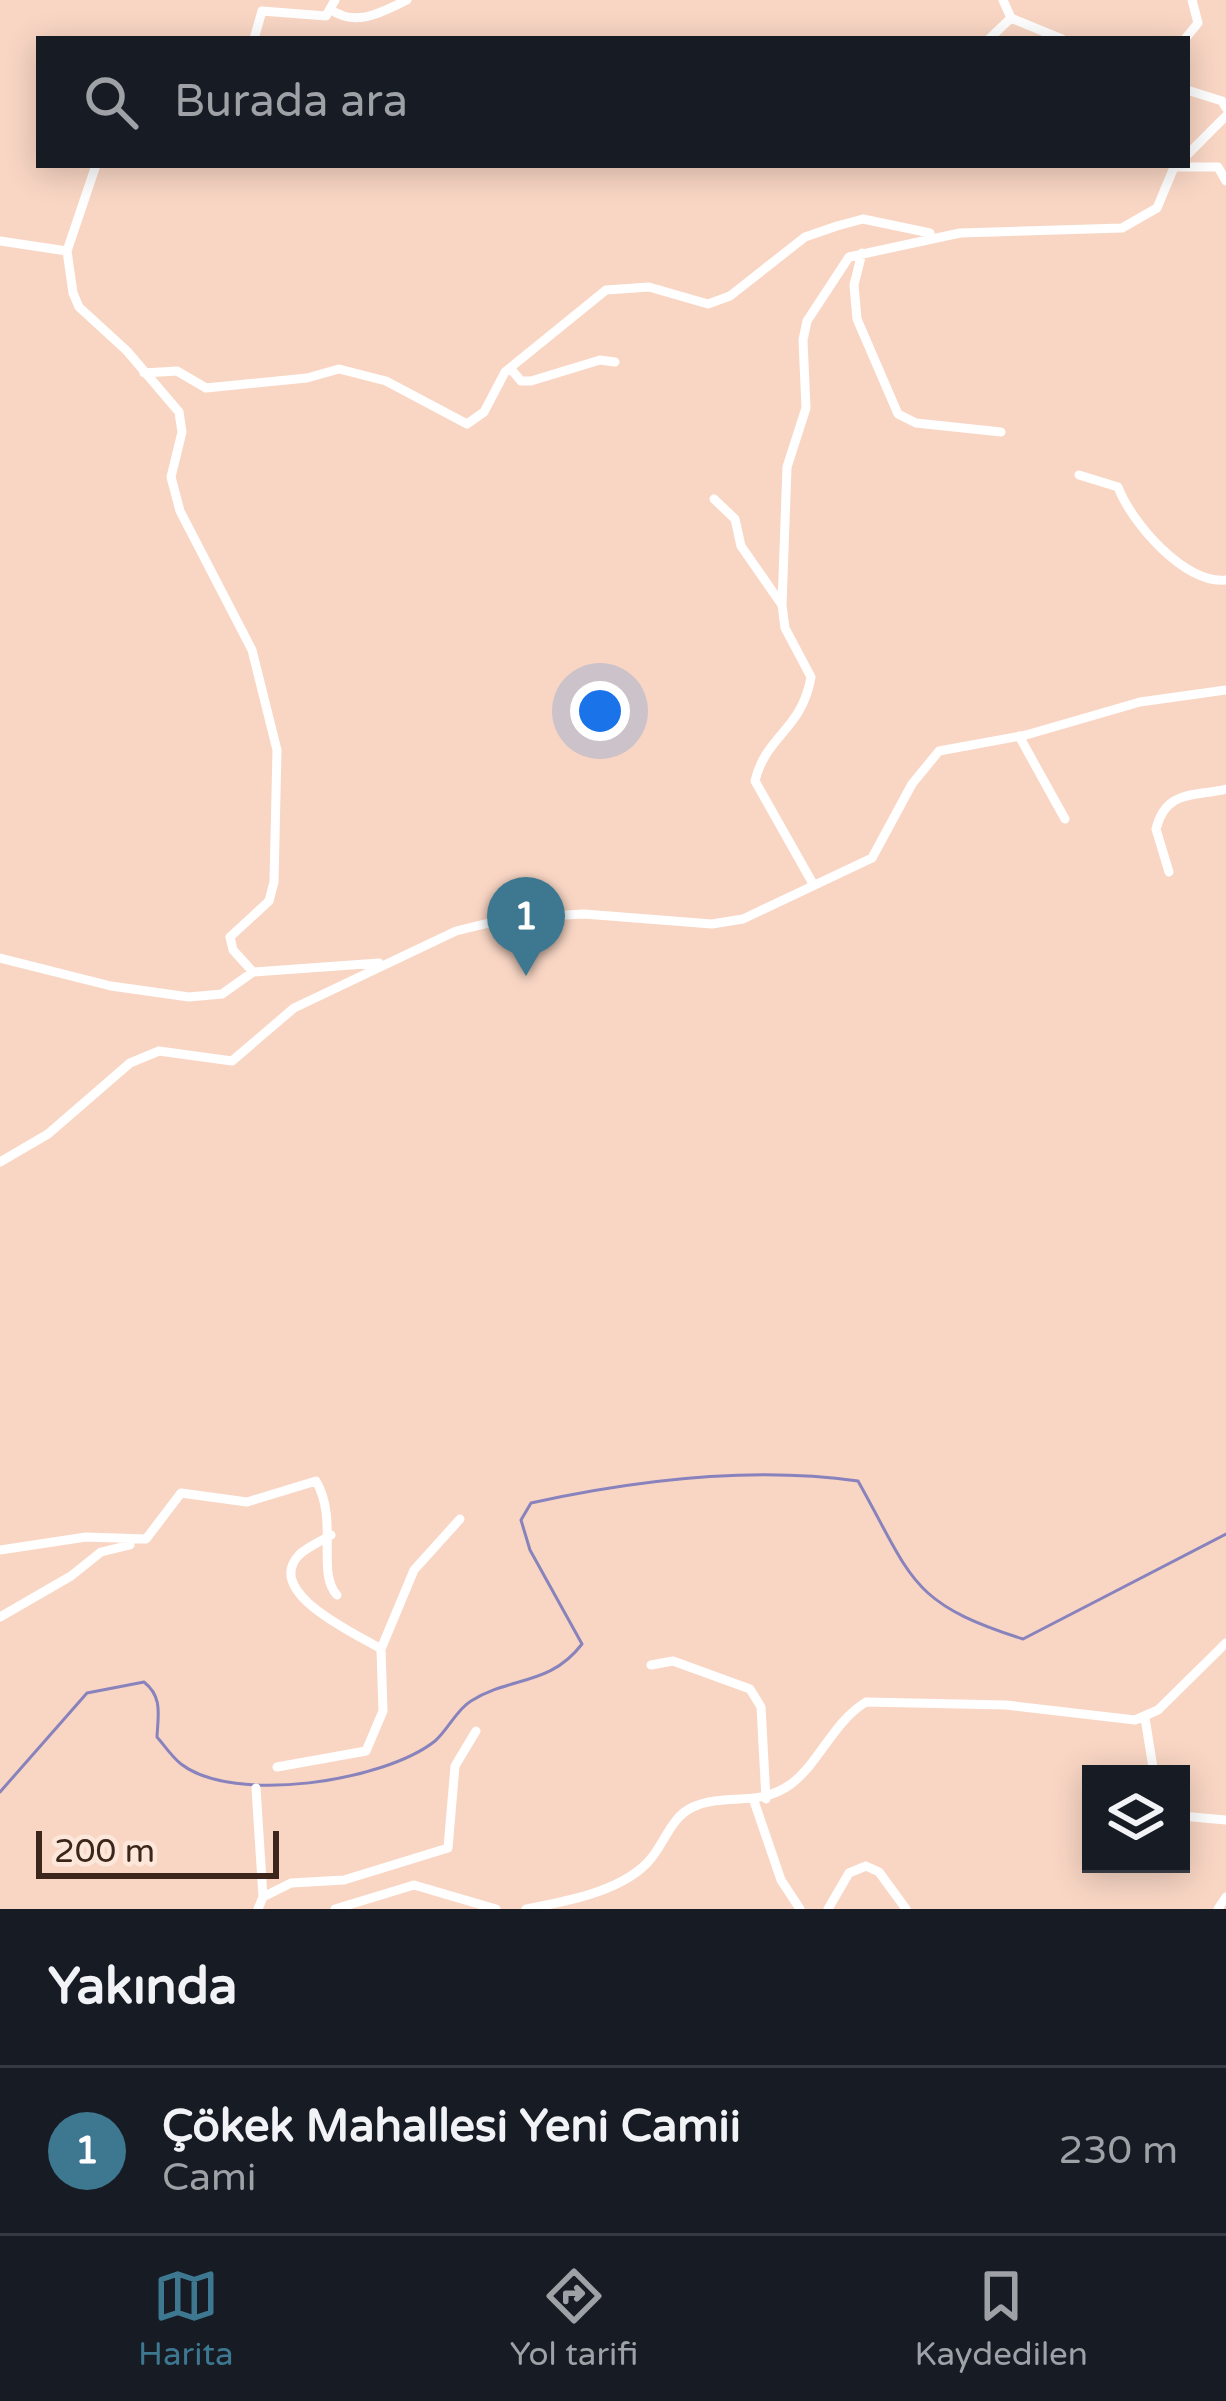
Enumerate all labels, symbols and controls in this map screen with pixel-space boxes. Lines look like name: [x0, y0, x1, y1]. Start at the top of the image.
search box: [36, 36, 1190, 168]
icon: search: [78, 69, 144, 135]
text: Burada ara: [174, 75, 408, 129]
your location: [570, 681, 630, 741]
pin: 1: [487, 877, 565, 976]
map controls: [1082, 1765, 1190, 1873]
button: layers: [1082, 1765, 1190, 1873]
scale bar: [36, 1825, 279, 1878]
text: 200 m: [54, 1832, 155, 1871]
text: Yakında: [48, 1956, 238, 2018]
text: Çökek Mahallesi Yeni Camii: [162, 2100, 741, 2154]
text: 1: [75, 2127, 99, 2174]
text: 230 m: [1059, 2127, 1178, 2174]
text: Cami: [162, 2154, 257, 2201]
tab: Harita: [138, 2263, 234, 2374]
tab: Yol tarifi: [510, 2263, 638, 2374]
tab: Kaydedilen: [915, 2263, 1088, 2374]

